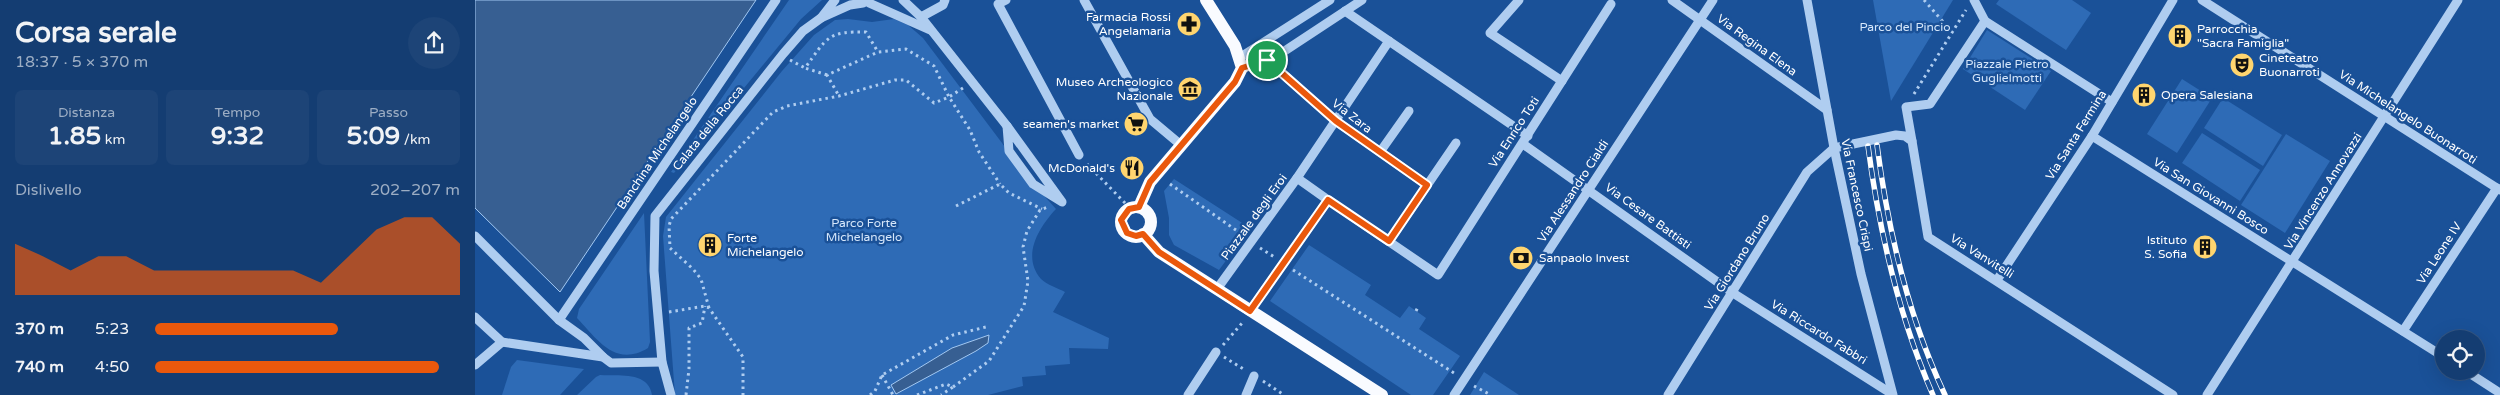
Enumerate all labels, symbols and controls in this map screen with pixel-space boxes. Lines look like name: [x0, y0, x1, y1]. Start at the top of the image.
place label: Farmacia Rossi Angelamaria: [1086, 10, 1171, 38]
pharmacy icon: Farmacia Rossi Angelamaria: [1176, 11, 1202, 37]
street label: Via Regina Elena: [1714, 11, 1800, 79]
text: Corsa serale: [15, 16, 177, 50]
button: share: [408, 17, 460, 69]
park label: Parco del Pincio: [1859, 20, 1951, 34]
place label: Parrocchia "Sacra Famiglia": [2197, 22, 2289, 50]
building icon: Parrocchia "Sacra Famiglia": [2167, 23, 2193, 49]
pin: [1246, 39, 1288, 81]
icon: arrive: [1253, 46, 1281, 74]
place label: Cineteatro Buonarroti: [2259, 51, 2320, 79]
text: 18:37 · 5 × 370 m: [15, 52, 148, 72]
theatre icon: Cineteatro Buonarroti: [2229, 52, 2255, 78]
park label: Piazzale Pietro Guglielmotti: [1965, 57, 2049, 85]
street label: Via Michelangelo Buonarroti: [2336, 67, 2480, 167]
place label: Museo Archeologico Nazionale: [1056, 75, 1173, 103]
museum icon: Museo Archeologico Nazionale: [1177, 76, 1203, 102]
building icon: Opera Salesiana: [2131, 82, 2157, 108]
street label: Calata della Rocca: [670, 83, 746, 173]
street label: Via Santa Fermina: [2043, 88, 2109, 182]
place label: Opera Salesiana: [2161, 88, 2253, 102]
street label: Banchina Michelangelo: [614, 94, 700, 212]
street label: Via Enrico Toti: [1486, 94, 1542, 170]
street label: Via Zara: [1329, 96, 1375, 136]
text: Distanza: [58, 104, 115, 121]
text: Tempo: [215, 104, 260, 121]
text: Passo: [369, 104, 408, 121]
supermarket icon: seamen's market: [1123, 111, 1149, 137]
place label: seamen's market: [1023, 117, 1119, 131]
text: 1.85: [48, 121, 101, 151]
text: 9:32: [211, 121, 264, 151]
text: 5:09: [347, 121, 400, 151]
street label: Via Vincenzo Annovazzi: [2281, 130, 2365, 252]
text: km: [101, 131, 125, 148]
text: /km: [400, 131, 430, 148]
street label: Via Alessandro Cialdi: [1535, 137, 1611, 245]
street label: Via Francesco Crispi: [1838, 138, 1876, 252]
restaurant icon: McDonald's: [1119, 155, 1145, 181]
street label: Via San Giovanni Bosco: [2151, 155, 2271, 237]
place label: McDonald's: [1048, 161, 1115, 175]
street label: Piazzale degli Eroi: [1218, 171, 1290, 263]
text: Dislivello: [15, 180, 82, 200]
text: 202–207 m: [370, 180, 460, 200]
street label: Via Cesare Battisti: [1602, 180, 1694, 252]
street label: Via Giordano Bruno: [1701, 211, 1773, 313]
park label: Parco Forte Michelangelo: [826, 216, 902, 244]
street label: Via Leone IV: [2414, 219, 2465, 287]
place label: Forte Michelangelo: [727, 231, 804, 259]
street label: Via Vanvitelli: [1948, 231, 2016, 281]
building icon: Forte Michelangelo: [697, 232, 723, 258]
place label: Istituto S. Sofia: [2144, 233, 2187, 261]
building icon: Istituto S. Sofia: [2192, 234, 2218, 260]
bank icon: Sanpaolo Invest: [1508, 245, 1534, 271]
place label: Sanpaolo Invest: [1539, 251, 1630, 265]
street label: Via Riccardo Fabbri: [1769, 297, 1870, 367]
text: 370 m: [15, 319, 64, 339]
text: 5:23: [95, 319, 129, 339]
map controls: [2435, 330, 2485, 380]
button: locate: [2435, 330, 2485, 380]
text: 740 m: [15, 357, 64, 377]
text: 4:50: [95, 357, 129, 377]

